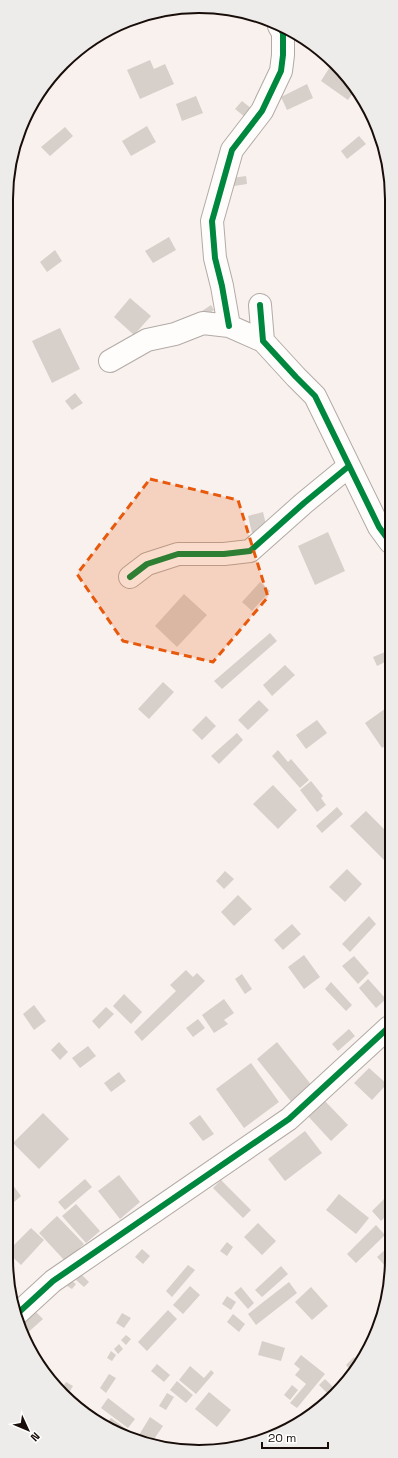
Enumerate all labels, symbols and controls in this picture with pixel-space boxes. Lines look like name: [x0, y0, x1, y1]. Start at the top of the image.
north arrow: [8, 1410, 48, 1450]
scale bar: [262, 1424, 328, 1450]
text: N: [28, 1429, 43, 1444]
text: 20 m: [268, 1430, 296, 1446]

